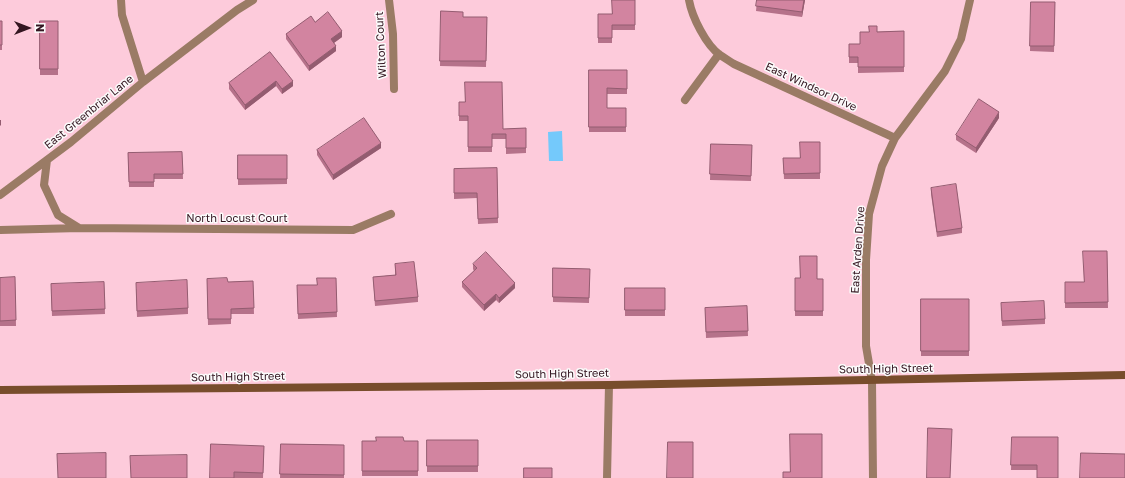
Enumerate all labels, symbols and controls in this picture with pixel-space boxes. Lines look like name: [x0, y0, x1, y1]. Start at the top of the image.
north arrow: [8, 8, 48, 48]
street label: Wilton Court: [373, 11, 389, 79]
text: N: [34, 24, 47, 32]
street label: East Windsor Drive: [763, 60, 859, 114]
street label: East Greenbriar Lane: [42, 72, 136, 152]
street label: East Arden Drive: [848, 206, 868, 294]
street label: North Locust Court: [186, 212, 288, 226]
street label: South High Street: [839, 362, 933, 376]
street label: South High Street: [515, 367, 609, 381]
street label: South High Street: [191, 370, 285, 384]

